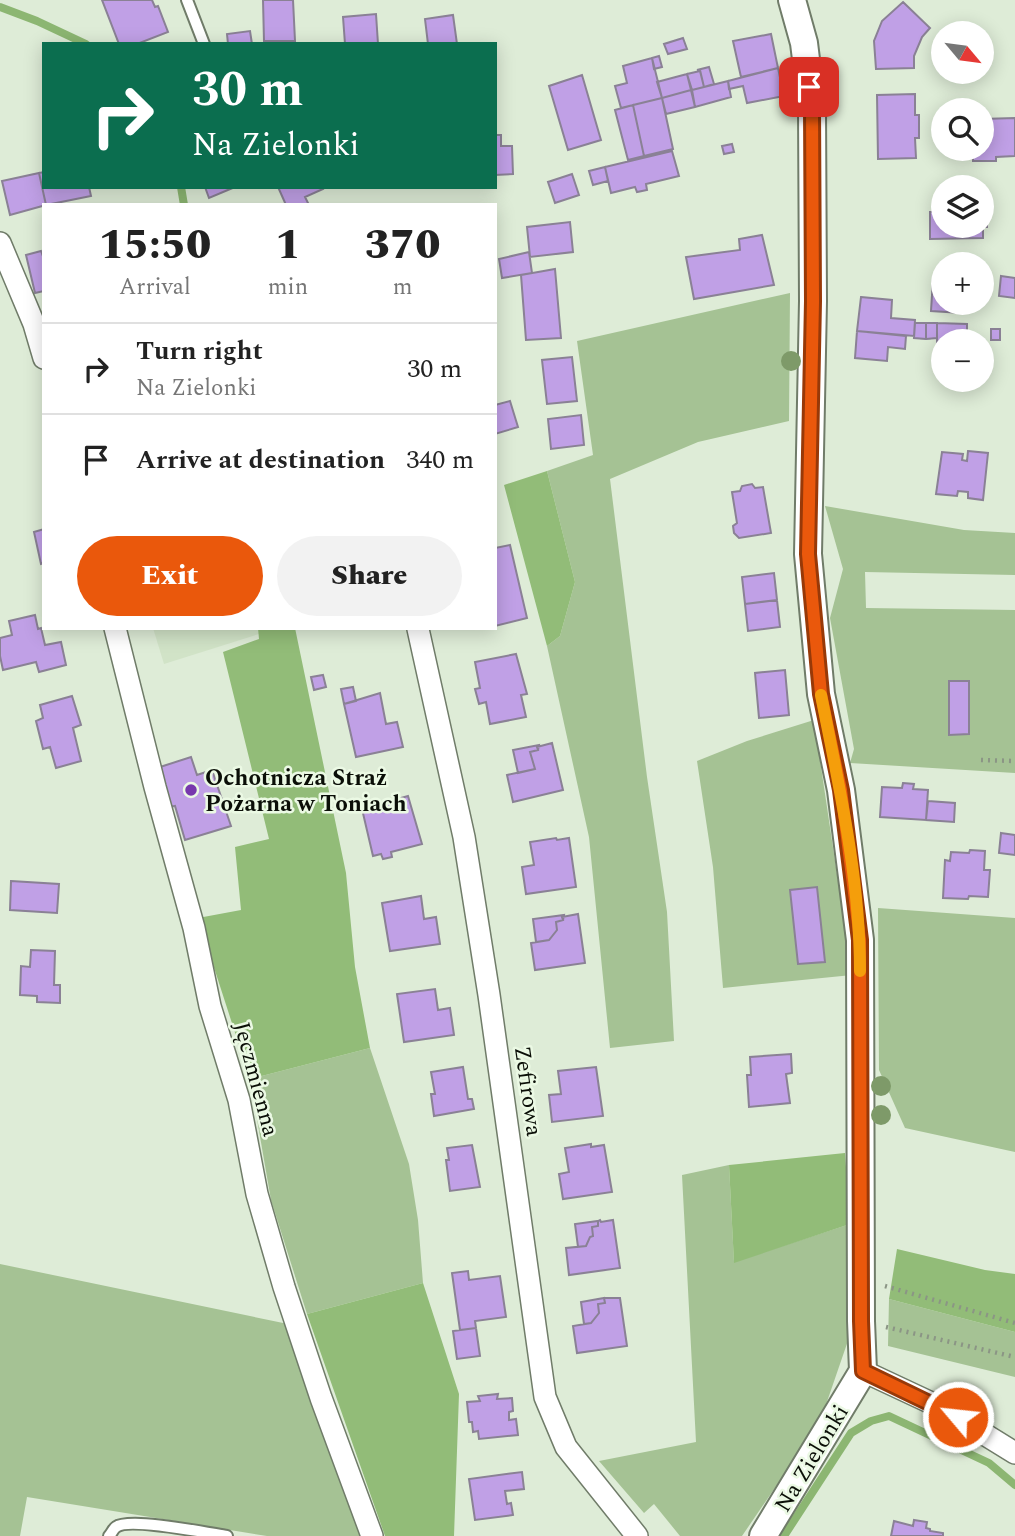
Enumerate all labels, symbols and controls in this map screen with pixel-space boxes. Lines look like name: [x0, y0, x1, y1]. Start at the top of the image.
north arrow: [931, 21, 994, 84]
map controls: [931, 21, 994, 392]
text: 30 m: [192, 53, 303, 128]
pin: [779, 57, 839, 117]
icon: arrive: [790, 68, 828, 106]
icon: right: [77, 70, 168, 161]
button: search: [931, 98, 994, 161]
text: Na Zielonki: [192, 121, 360, 170]
button: layers: [931, 175, 994, 238]
text: 15:50: [99, 214, 211, 277]
text: 1: [275, 214, 301, 277]
text: 370: [365, 214, 440, 277]
button: +: [931, 252, 994, 315]
text: Arrival: [119, 270, 191, 305]
text: min: [268, 270, 308, 305]
text: m: [393, 270, 412, 305]
button: −: [931, 329, 994, 392]
text: Turn right: [136, 331, 263, 371]
text: 30 m: [407, 349, 462, 389]
icon: right: [77, 350, 115, 388]
text: Na Zielonki: [136, 371, 256, 406]
text: Arrive at destination: [136, 440, 385, 480]
text: 340 m: [406, 440, 474, 480]
icon: arrive: [77, 441, 115, 479]
button: Exit: [77, 536, 263, 616]
button: Share: [277, 536, 462, 616]
place label: Ochotnicza Straż Pożarna w Toniach: [205, 761, 407, 822]
marker: Ochotnicza Straż Pożarna w Toniach: [183, 782, 199, 798]
street label: Jęczmienna: [223, 1018, 288, 1141]
street label: Zefirowa: [504, 1044, 551, 1139]
position arrow: [921, 1380, 995, 1454]
street label: Na Zielonki: [766, 1398, 858, 1519]

